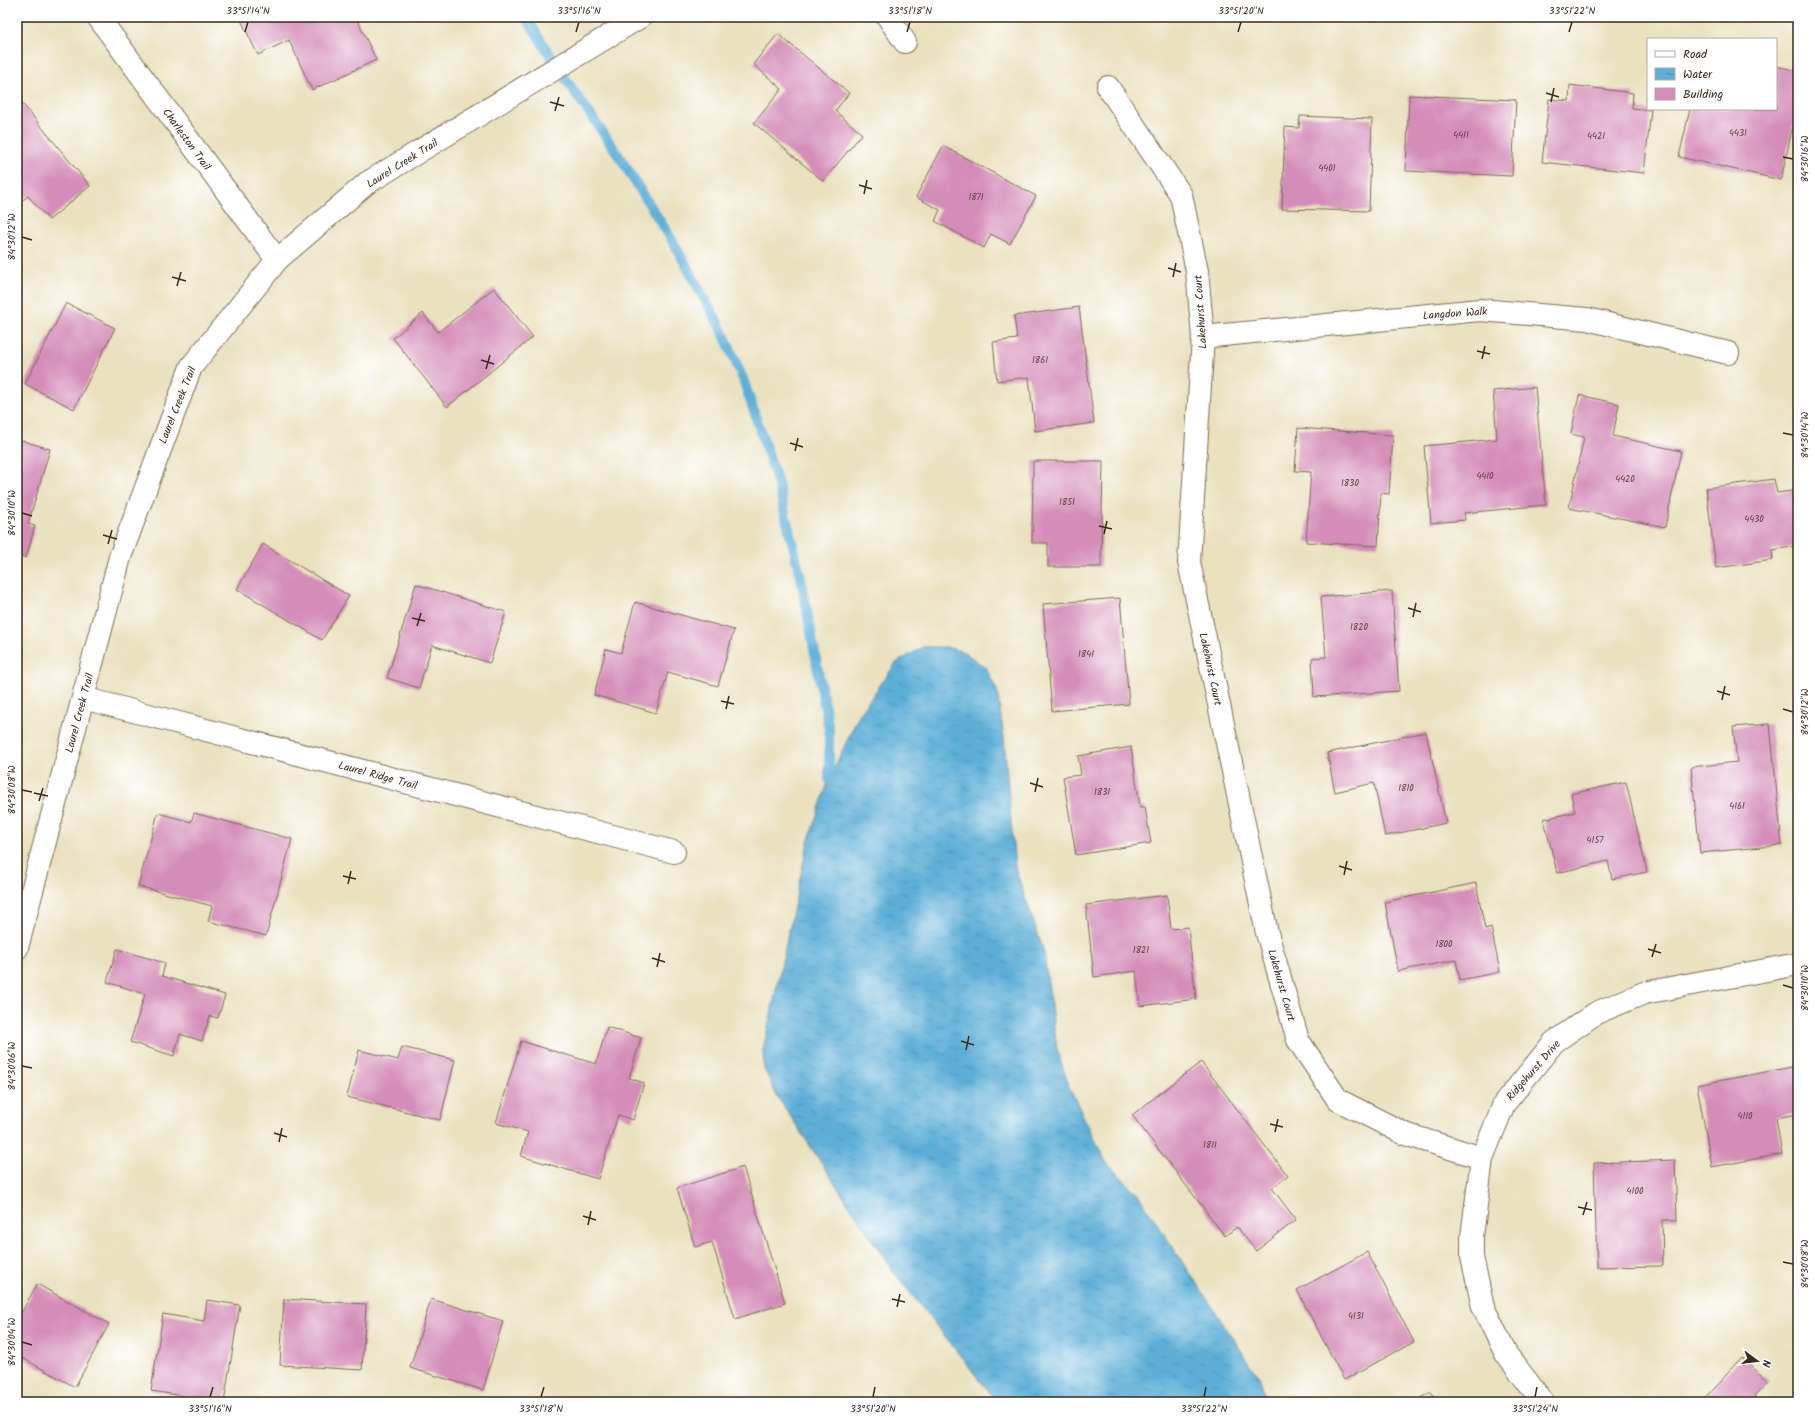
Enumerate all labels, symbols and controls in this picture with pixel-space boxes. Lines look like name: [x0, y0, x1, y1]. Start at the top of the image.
text: 33°51'14"N: [226, 3, 270, 19]
text: 33°51'16"N: [557, 3, 601, 19]
text: 33°51'18"N: [888, 3, 932, 19]
text: 33°51'20"N: [1218, 3, 1264, 19]
text: 33°51'22"N: [1549, 3, 1595, 19]
legend: [1647, 38, 1777, 110]
text: Road: [1683, 45, 1708, 64]
text: Water: [1683, 65, 1713, 84]
text: Building: [1683, 85, 1723, 104]
street label: Charleston Trail: [157, 105, 215, 175]
house number: 4431: [1729, 126, 1747, 141]
house number: 4411: [1453, 128, 1469, 143]
house number: 4421: [1587, 129, 1605, 144]
street label: Laurel Creek Trail: [363, 134, 442, 193]
text: 84°30'16"W: [1797, 135, 1813, 182]
house number: 4401: [1318, 161, 1336, 176]
house number: 1871: [968, 190, 984, 205]
text: 84°30'12"W: [4, 213, 20, 261]
street label: Lakehurst Court: [1189, 274, 1213, 350]
street label: Langdon Walk: [1422, 303, 1489, 325]
house number: 1861: [1032, 353, 1048, 368]
street label: Laurel Creek Trail: [154, 364, 202, 447]
text: 84°30'14"W: [1797, 411, 1813, 458]
house number: 4410: [1476, 469, 1494, 484]
house number: 4420: [1615, 472, 1635, 487]
house number: 1830: [1341, 476, 1359, 491]
text: 84°30'10"W: [4, 490, 20, 536]
house number: 1851: [1059, 495, 1075, 510]
house number: 4430: [1744, 512, 1764, 527]
house number: 1820: [1350, 620, 1368, 635]
street label: Lakehurst Court: [1194, 631, 1227, 708]
house number: 1841: [1078, 647, 1094, 662]
street label: Laurel Creek Trail: [61, 671, 99, 755]
text: 84°30'12"W: [1797, 688, 1813, 736]
street label: Laurel Ridge Trail: [336, 757, 420, 795]
text: 84°30'08"W: [4, 765, 20, 815]
house number: 1810: [1398, 781, 1414, 796]
house number: 1831: [1094, 785, 1110, 800]
house number: 4161: [1729, 799, 1745, 814]
house number: 4157: [1587, 833, 1604, 848]
house number: 1800: [1435, 937, 1453, 952]
house number: 1821: [1133, 943, 1149, 958]
street label: Lakehurst Court: [1262, 947, 1300, 1024]
text: 84°30'10"W: [1797, 965, 1813, 1011]
street label: Ridgehurst Drive: [1502, 1036, 1565, 1105]
text: 84°30'06"W: [4, 1041, 20, 1090]
house number: 4110: [1737, 1109, 1753, 1124]
house number: 1811: [1203, 1138, 1217, 1153]
house number: 4100: [1627, 1184, 1644, 1199]
text: 84°30'08"W: [1797, 1239, 1813, 1289]
house number: 4131: [1348, 1309, 1364, 1324]
text: 84°30'04"W: [4, 1317, 20, 1366]
north arrow: [1737, 1341, 1777, 1381]
text: N: [1756, 1358, 1775, 1369]
text: 33°51'16"N: [188, 1401, 232, 1417]
text: 33°51'18"N: [519, 1401, 563, 1417]
text: 33°51'20"N: [850, 1401, 896, 1417]
text: 33°51'22"N: [1181, 1401, 1227, 1417]
text: 33°51'24"N: [1512, 1401, 1558, 1417]

